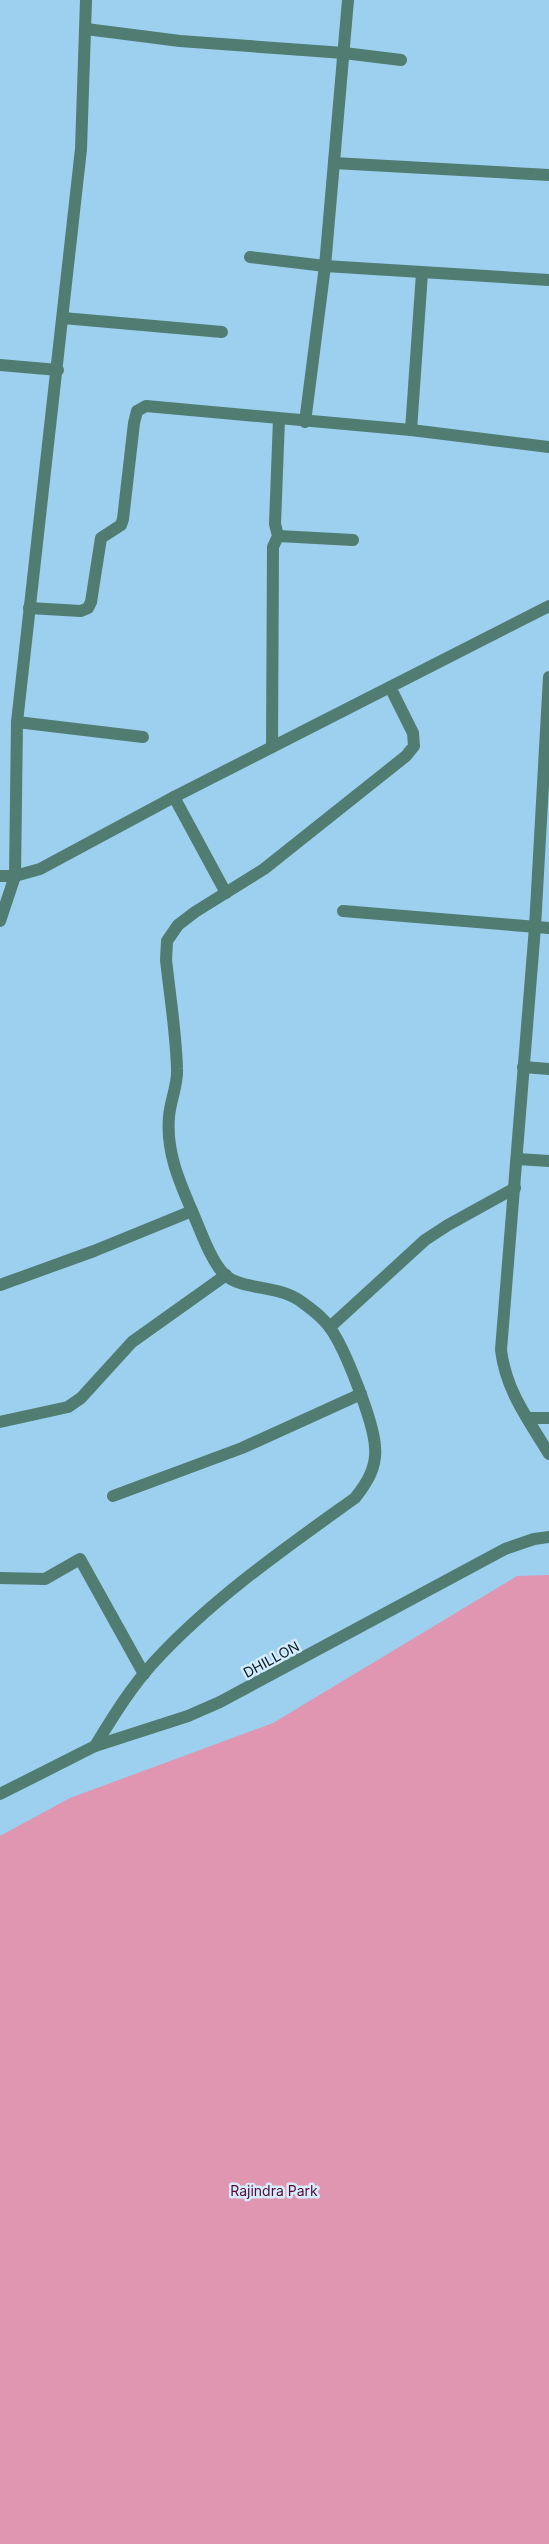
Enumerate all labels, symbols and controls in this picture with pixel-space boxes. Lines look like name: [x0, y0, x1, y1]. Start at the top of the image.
street label: DHILLON: [240, 1637, 302, 1681]
park label: Rajindra Park: [230, 2182, 318, 2199]

